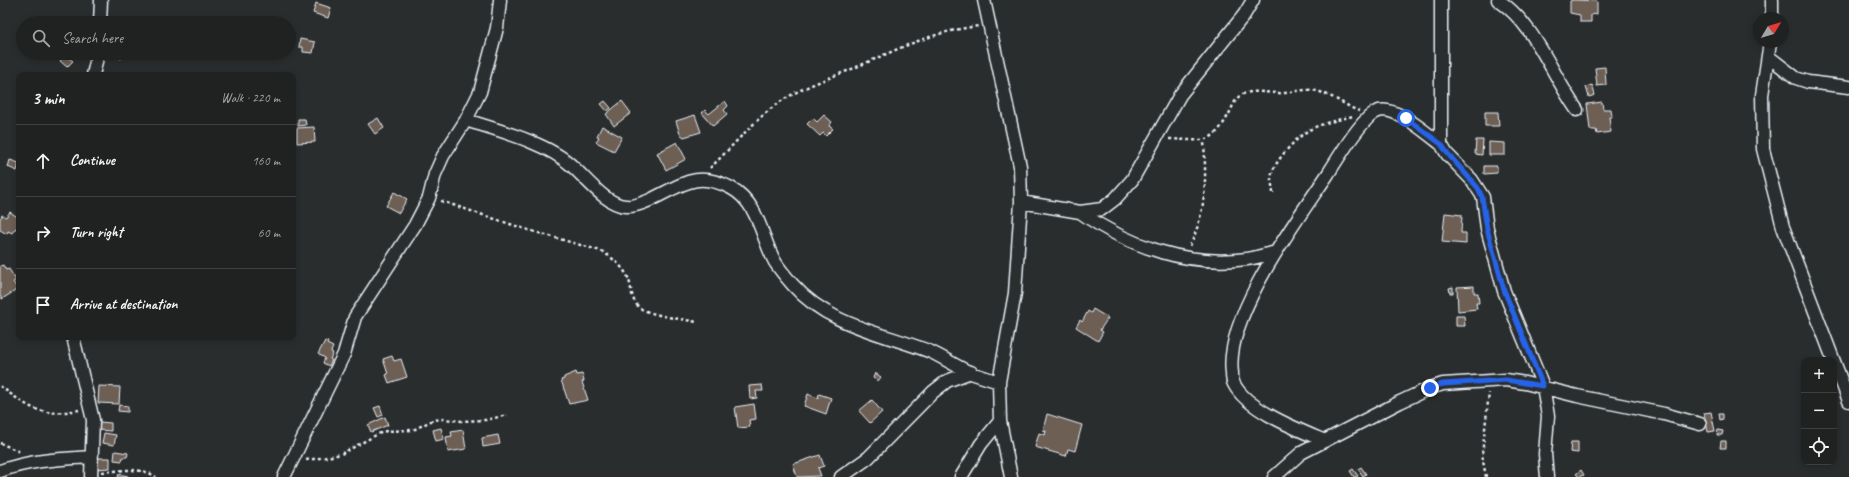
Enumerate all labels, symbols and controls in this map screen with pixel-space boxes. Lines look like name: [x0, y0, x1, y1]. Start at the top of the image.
north arrow: [1753, 12, 1789, 48]
search box: [16, 16, 296, 60]
icon: search: [30, 27, 52, 49]
text: Search here: [62, 29, 123, 48]
text: 3 min: [32, 88, 65, 109]
text: Walk · 220 m: [221, 90, 280, 106]
route start: [1397, 109, 1415, 127]
icon: ahead: [32, 150, 54, 172]
text: Continue: [70, 151, 115, 170]
text: 160 m: [252, 153, 280, 169]
icon: right: [32, 222, 54, 244]
text: Turn right: [70, 223, 123, 242]
text: 60 m: [258, 225, 280, 241]
icon: arrive: [32, 294, 54, 316]
text: Arrive at destination: [70, 295, 177, 314]
map controls: [1801, 357, 1837, 465]
button: +: [1801, 357, 1837, 393]
route end: [1421, 379, 1439, 397]
button: −: [1801, 393, 1837, 429]
button: locate: [1801, 429, 1837, 465]

